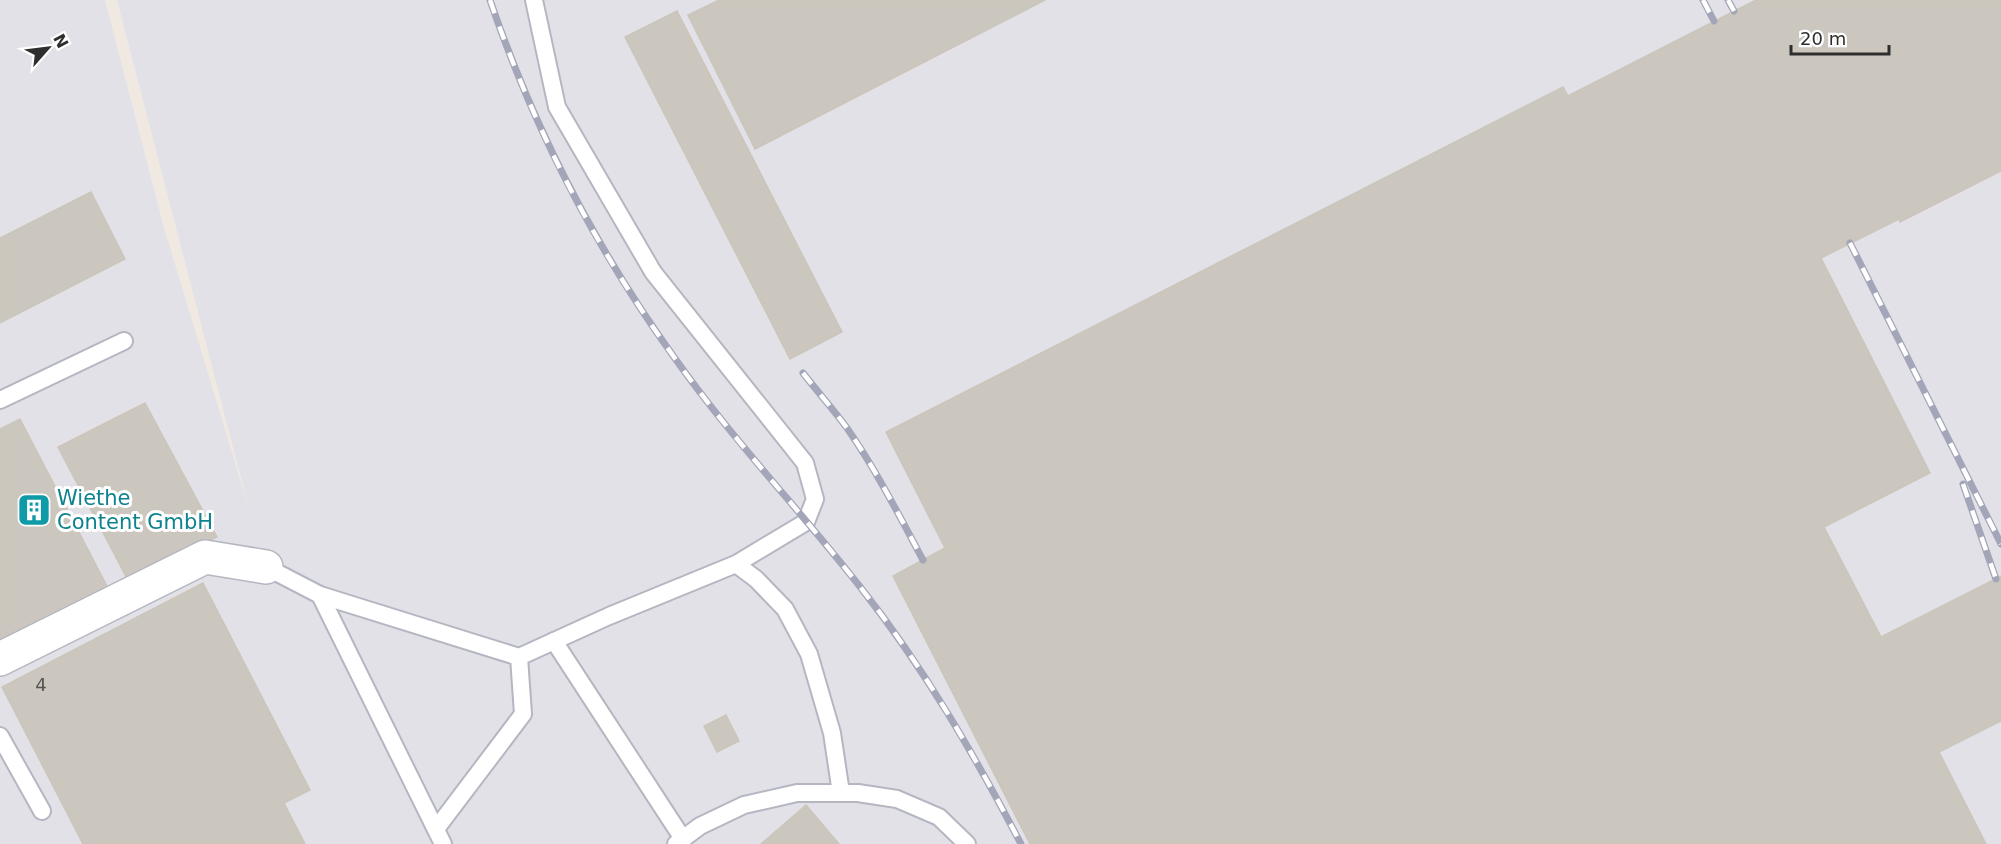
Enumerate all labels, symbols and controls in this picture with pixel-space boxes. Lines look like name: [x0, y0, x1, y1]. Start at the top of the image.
north arrow: [18, 18, 78, 78]
scale bar: [1791, 18, 1888, 56]
text: 20 m: [1800, 28, 1846, 49]
text: N: [49, 31, 72, 52]
place label: Wiethe Content GmbH: [57, 486, 213, 534]
building icon: Wiethe Content GmbH: [16, 492, 52, 528]
house number: 4: [35, 674, 47, 695]

